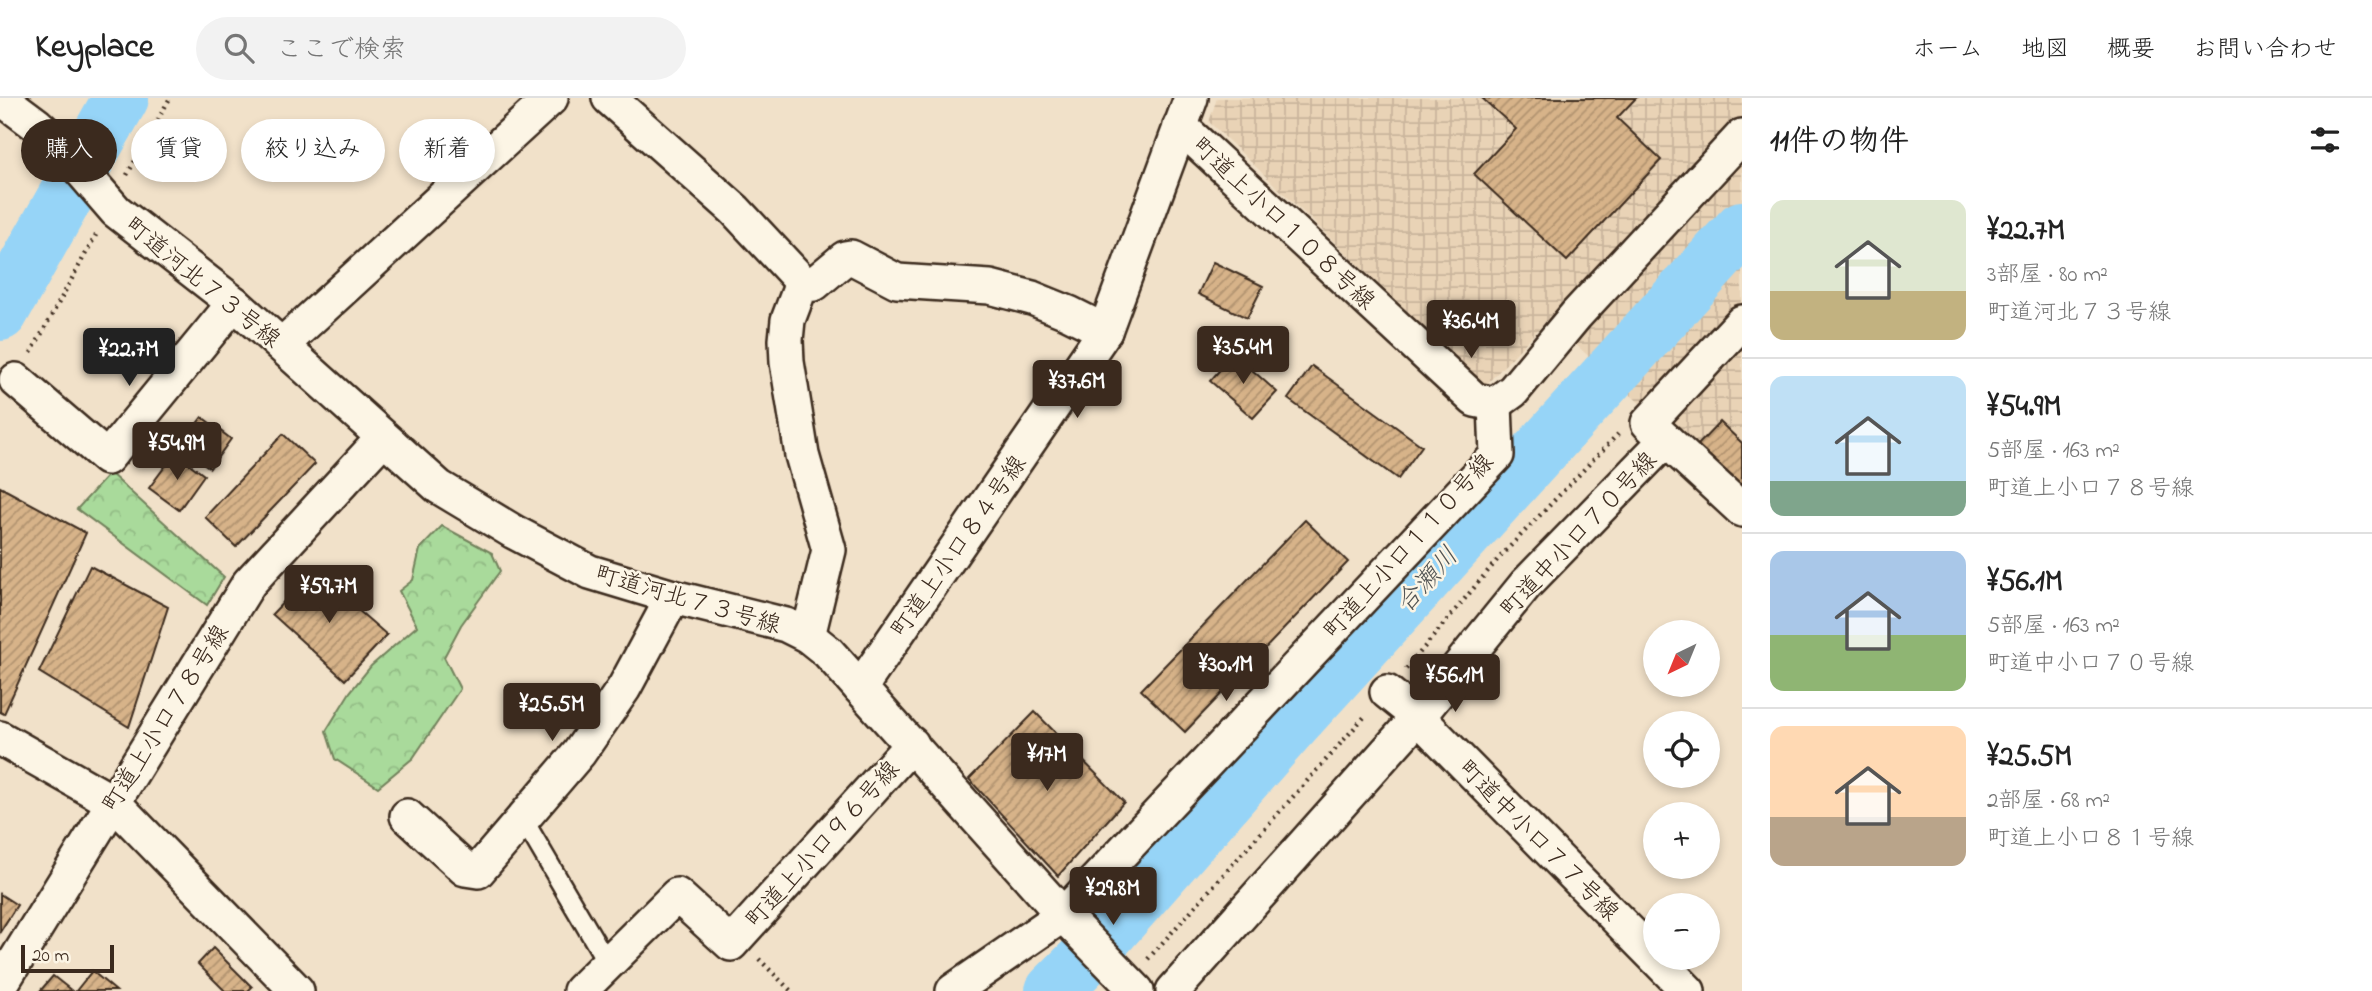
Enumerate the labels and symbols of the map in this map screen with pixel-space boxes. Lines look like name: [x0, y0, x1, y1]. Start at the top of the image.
street label: 町道上小口１０８号線: [1183, 130, 1382, 319]
street label: 町道河北７３号線: [116, 210, 287, 358]
pin: ¥36.4M: [1414, 300, 1528, 360]
pin: ¥35.4M: [1186, 327, 1300, 386]
pin: ¥22.7M: [72, 328, 186, 388]
pin: ¥37.6M: [1020, 360, 1134, 420]
pin: ¥54.9M: [120, 422, 234, 482]
street label: 町道中小口７０号線: [1493, 445, 1666, 627]
street label: 町道上小口１１０号線: [1317, 447, 1503, 649]
street label: 町道上小口８４号線: [884, 449, 1036, 646]
water label: 合瀬川: [1388, 539, 1468, 623]
street label: 町道河北７３号線: [590, 558, 784, 645]
pin: ¥59.7M: [272, 566, 386, 625]
street label: 町道上小口７８号線: [95, 618, 239, 820]
north arrow: [1643, 620, 1720, 696]
pin: ¥30.1M: [1169, 644, 1283, 703]
pin: ¥56.1M: [1398, 654, 1512, 714]
pin: ¥25.5M: [495, 684, 609, 743]
pin: ¥17M: [1006, 734, 1088, 793]
street label: 町道中小口７７号線: [1448, 753, 1626, 931]
street label: 町道上小口９６号線: [739, 754, 909, 938]
pin: ¥29.8M: [1056, 868, 1170, 927]
scale bar: [21, 942, 114, 974]

